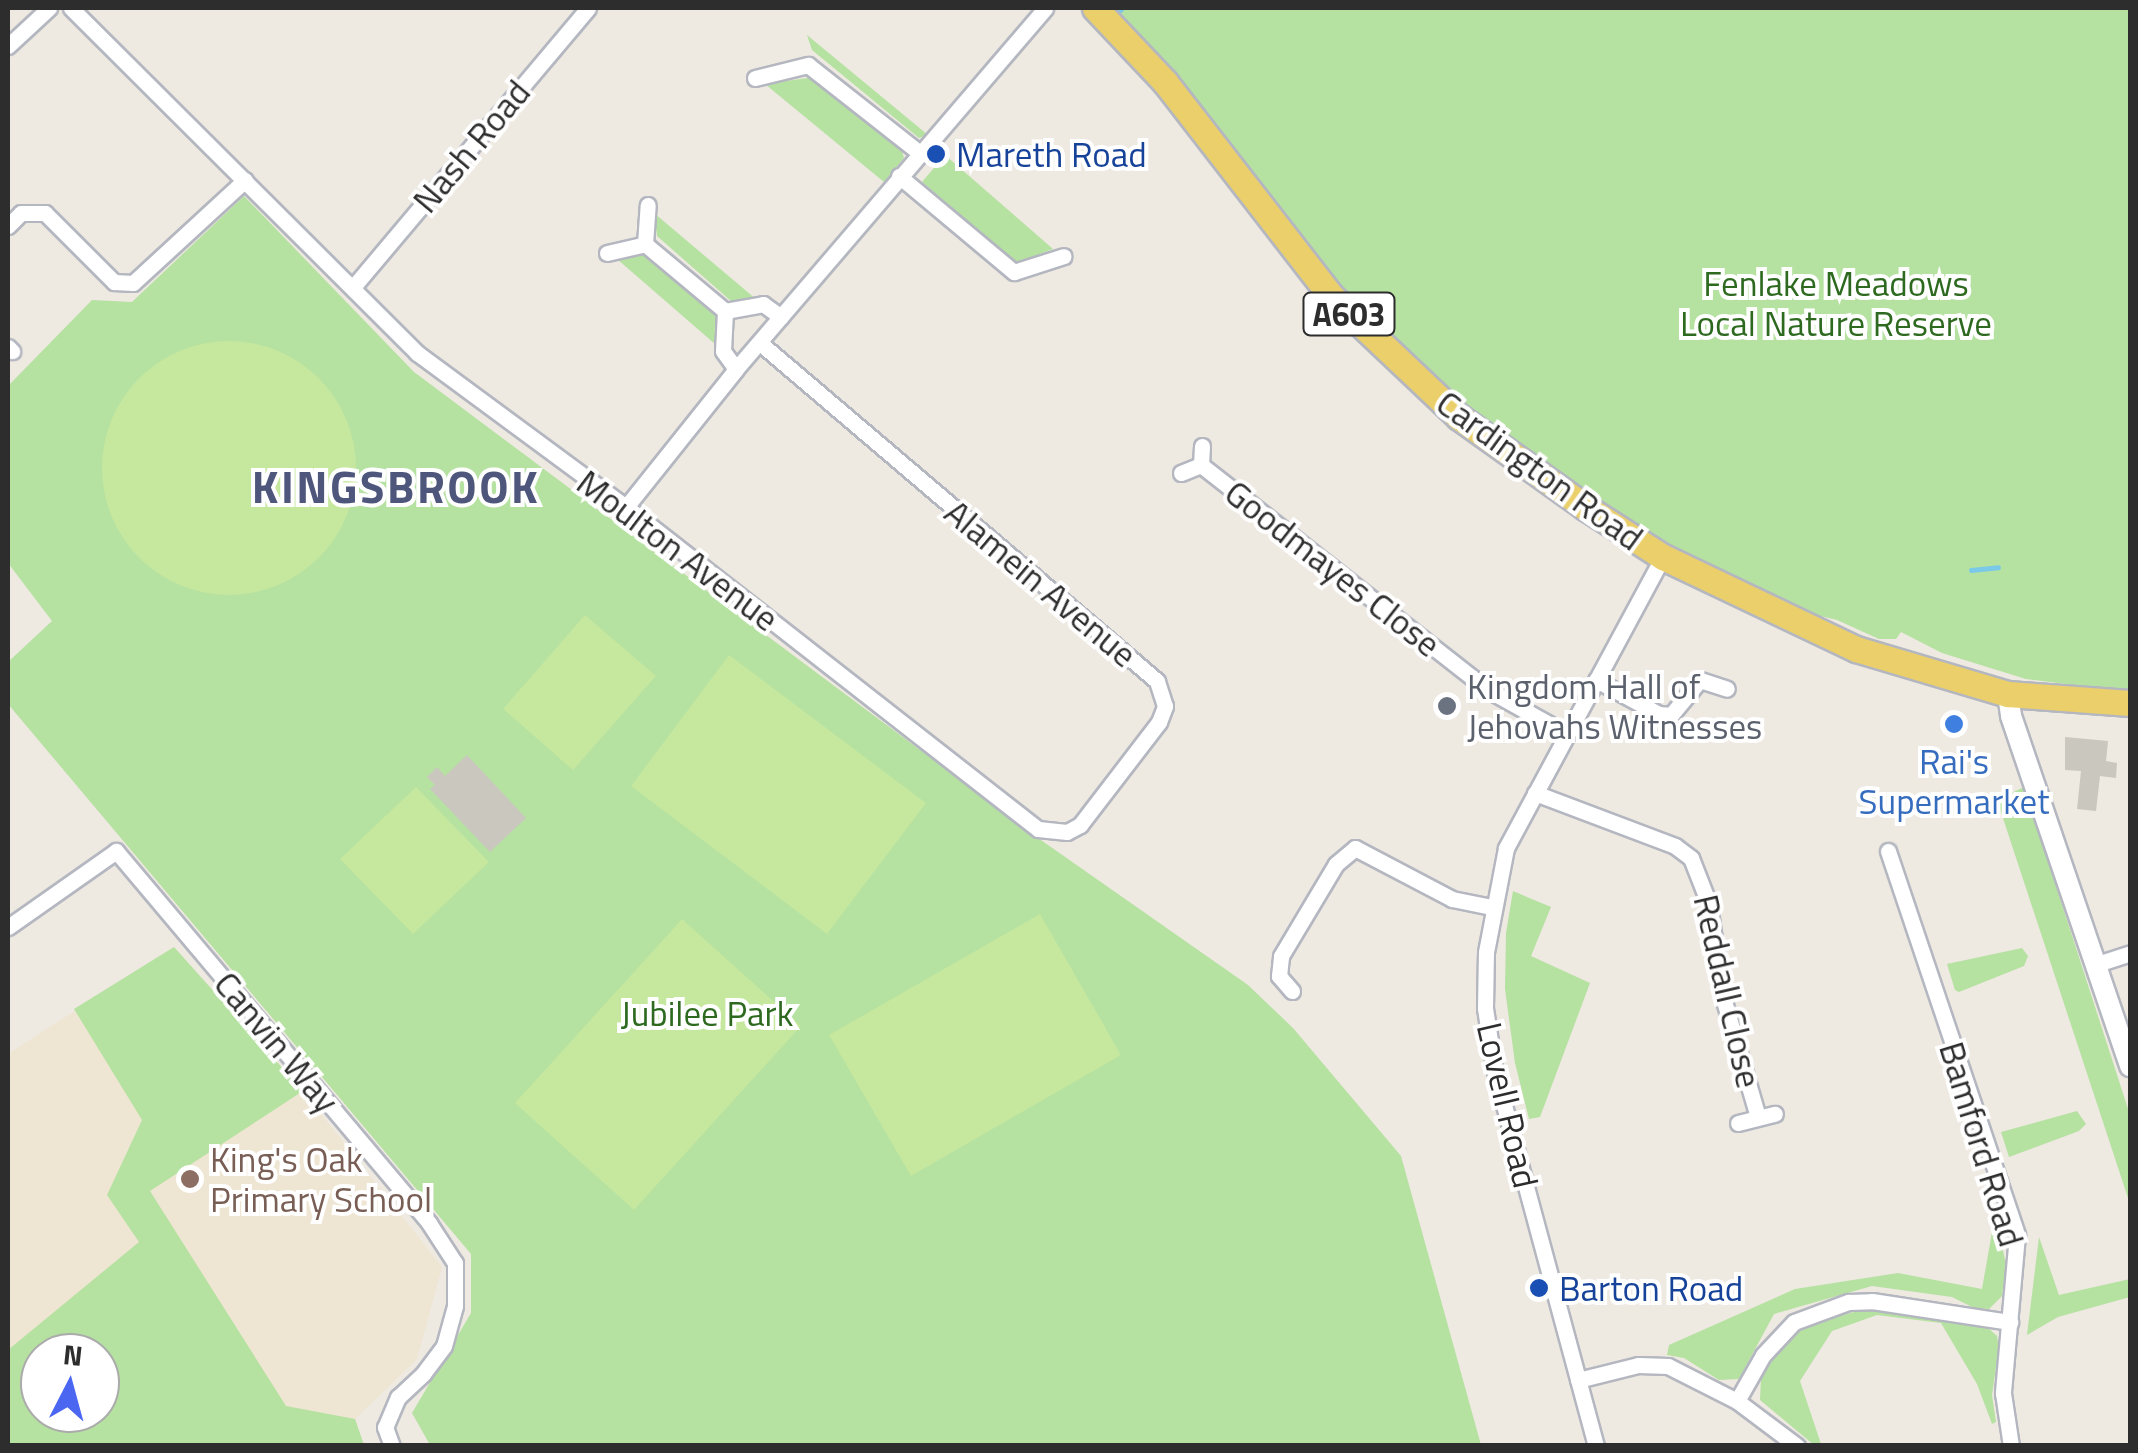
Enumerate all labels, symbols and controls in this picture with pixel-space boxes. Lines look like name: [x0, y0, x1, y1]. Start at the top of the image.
street label: Nash Road: [404, 71, 538, 221]
place label: Mareth Road: [956, 133, 1147, 175]
marker: Mareth Road: [925, 143, 947, 165]
park label: Fenlake Meadows Local Nature Reserve: [1680, 262, 1992, 344]
road number: A603: [1302, 287, 1396, 341]
street label: Cardington Road: [1429, 381, 1651, 559]
district label: KINGSBROOK: [252, 460, 540, 514]
street label: Moulton Avenue: [569, 461, 787, 639]
street label: Goodmayes Close: [1217, 471, 1449, 665]
street label: Alamein Avenue: [937, 491, 1145, 675]
place label: Kingdom Hall of Jehovahs Witnesses: [1467, 665, 1762, 747]
marker: Kingdom Hall of Jehovahs Witnesses: [1436, 695, 1458, 717]
marker: Rai's Supermarket: [1943, 713, 1965, 735]
place label: Rai's Supermarket: [1859, 740, 2049, 822]
street label: Reddall Close: [1685, 890, 1771, 1092]
street label: Canvin Way: [206, 963, 348, 1121]
park label: Jubilee Park: [621, 992, 793, 1034]
street label: Lovell Road: [1469, 1018, 1547, 1192]
street label: Bamford Road: [1931, 1037, 2033, 1251]
place label: King's Oak Primary School: [210, 1138, 432, 1220]
marker: King's Oak Primary School: [179, 1168, 201, 1190]
place label: Barton Road: [1559, 1267, 1743, 1309]
marker: Barton Road: [1528, 1277, 1550, 1299]
text: N: [61, 1332, 85, 1377]
north arrow: [20, 1333, 120, 1433]

